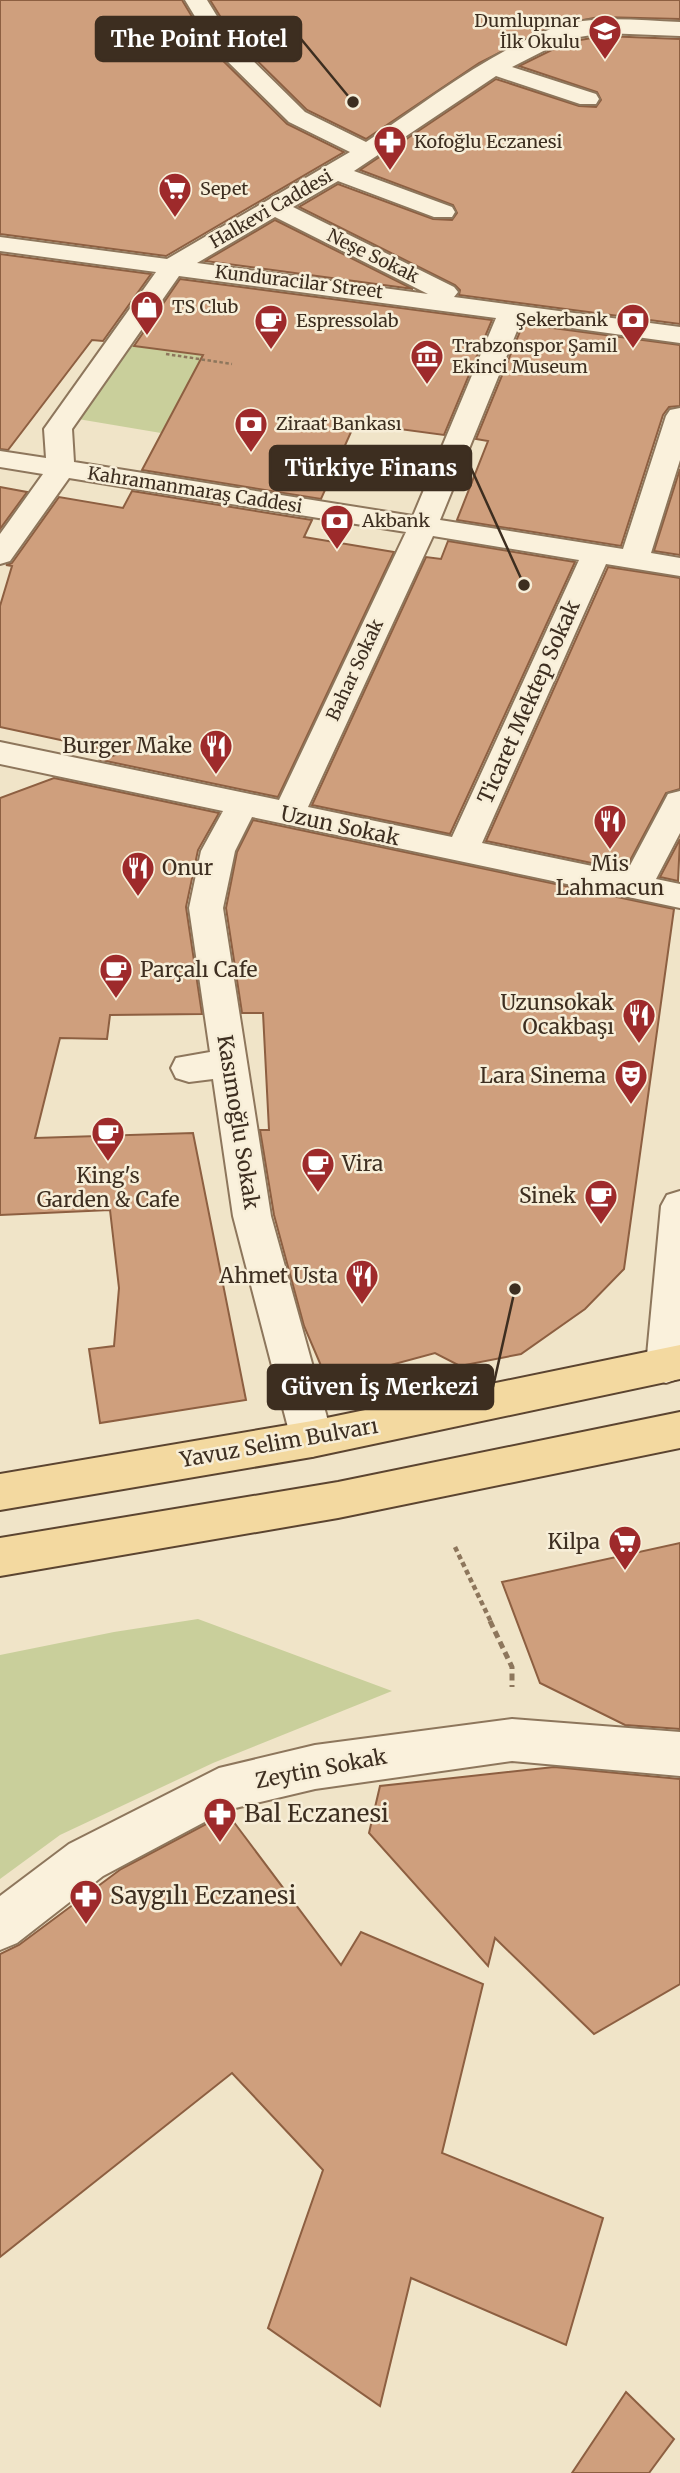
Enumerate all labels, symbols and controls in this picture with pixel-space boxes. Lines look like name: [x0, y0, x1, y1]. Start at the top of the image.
place label: Dumlupınar İlk Okulu: [474, 9, 580, 53]
school or university icon: Dumlupınar İlk Okulu: [586, 12, 624, 61]
callout: The Point Hotel: [96, 17, 301, 61]
text: The Point Hotel: [110, 24, 288, 53]
pharmacy icon: Kofoğlu Eczanesi: [371, 123, 409, 172]
place label: Kofoğlu Eczanesi: [414, 130, 562, 153]
street label: Halkevi Caddesi: [205, 164, 336, 253]
supermarket icon: Sepet: [156, 170, 194, 219]
place label: Sepet: [200, 177, 248, 200]
street label: Neşe Sokak: [323, 223, 424, 288]
street label: Kunduracilar Street: [214, 260, 384, 303]
shop icon: TS Club: [128, 288, 166, 337]
place label: TS Club: [172, 295, 239, 318]
bank icon: Şekerbank: [614, 301, 652, 350]
cafe icon: Espressolab: [252, 302, 290, 351]
place label: Şekerbank: [516, 308, 609, 331]
place label: Espressolab: [296, 309, 399, 332]
place label: Trabzonspor Şamil Ekinci Museum: [452, 334, 618, 378]
museum icon: Trabzonspor Şamil Ekinci Museum: [408, 337, 446, 386]
bank icon: Ziraat Bankası: [232, 405, 270, 454]
place label: Ziraat Bankası: [276, 412, 402, 435]
callout: Türkiye Finans: [270, 446, 471, 490]
text: Türkiye Finans: [285, 453, 458, 482]
street label: Kahramanmaraş Caddesi: [86, 461, 304, 518]
bank icon: Akbank: [318, 502, 356, 551]
place label: Akbank: [361, 509, 430, 532]
street label: Ticaret Mektep Sokak: [471, 595, 586, 808]
street label: Bahar Sokak: [321, 615, 388, 724]
restaurant icon: Burger Make: [197, 727, 235, 776]
place label: Burger Make: [62, 732, 192, 759]
street label: Uzun Sokak: [278, 800, 403, 851]
restaurant icon: Mis Lahmacun: [591, 802, 629, 851]
restaurant icon: Onur: [119, 849, 157, 898]
place label: Mis Lahmacun: [556, 850, 664, 901]
place label: Onur: [162, 854, 213, 881]
cafe icon: Parçalı Cafe: [97, 951, 135, 1000]
place label: Parçalı Cafe: [140, 956, 258, 983]
place label: Uzunsokak Ocakbaşı: [500, 989, 615, 1040]
restaurant icon: Uzunsokak Ocakbaşı: [620, 996, 658, 1045]
street label: Kasımoğlu Sokak: [211, 1033, 266, 1212]
theatre icon: Lara Sinema: [612, 1057, 650, 1106]
place label: Lara Sinema: [480, 1062, 606, 1089]
cafe icon: King's Garden & Cafe: [89, 1114, 127, 1163]
cafe icon: Vira: [299, 1145, 337, 1194]
place label: Vira: [341, 1150, 383, 1177]
place label: King's Garden & Cafe: [37, 1162, 179, 1213]
cafe icon: Sinek: [582, 1177, 620, 1226]
place label: Sinek: [519, 1182, 577, 1209]
restaurant icon: Ahmet Usta: [343, 1257, 381, 1306]
place label: Ahmet Usta: [218, 1262, 338, 1289]
callout: Güven İş Merkezi: [268, 1365, 493, 1409]
text: Güven İş Merkezi: [281, 1372, 479, 1401]
street label: Yavuz Selim Bulvarı: [177, 1412, 380, 1473]
supermarket icon: Kilpa: [606, 1523, 644, 1572]
place label: Kilpa: [547, 1528, 600, 1555]
street label: Zeytin Sokak: [253, 1742, 390, 1794]
pharmacy icon: Bal Eczanesi: [201, 1795, 239, 1844]
place label: Bal Eczanesi: [244, 1798, 389, 1829]
pharmacy icon: Saygılı Eczanesi: [67, 1877, 105, 1926]
place label: Saygılı Eczanesi: [110, 1880, 296, 1911]

